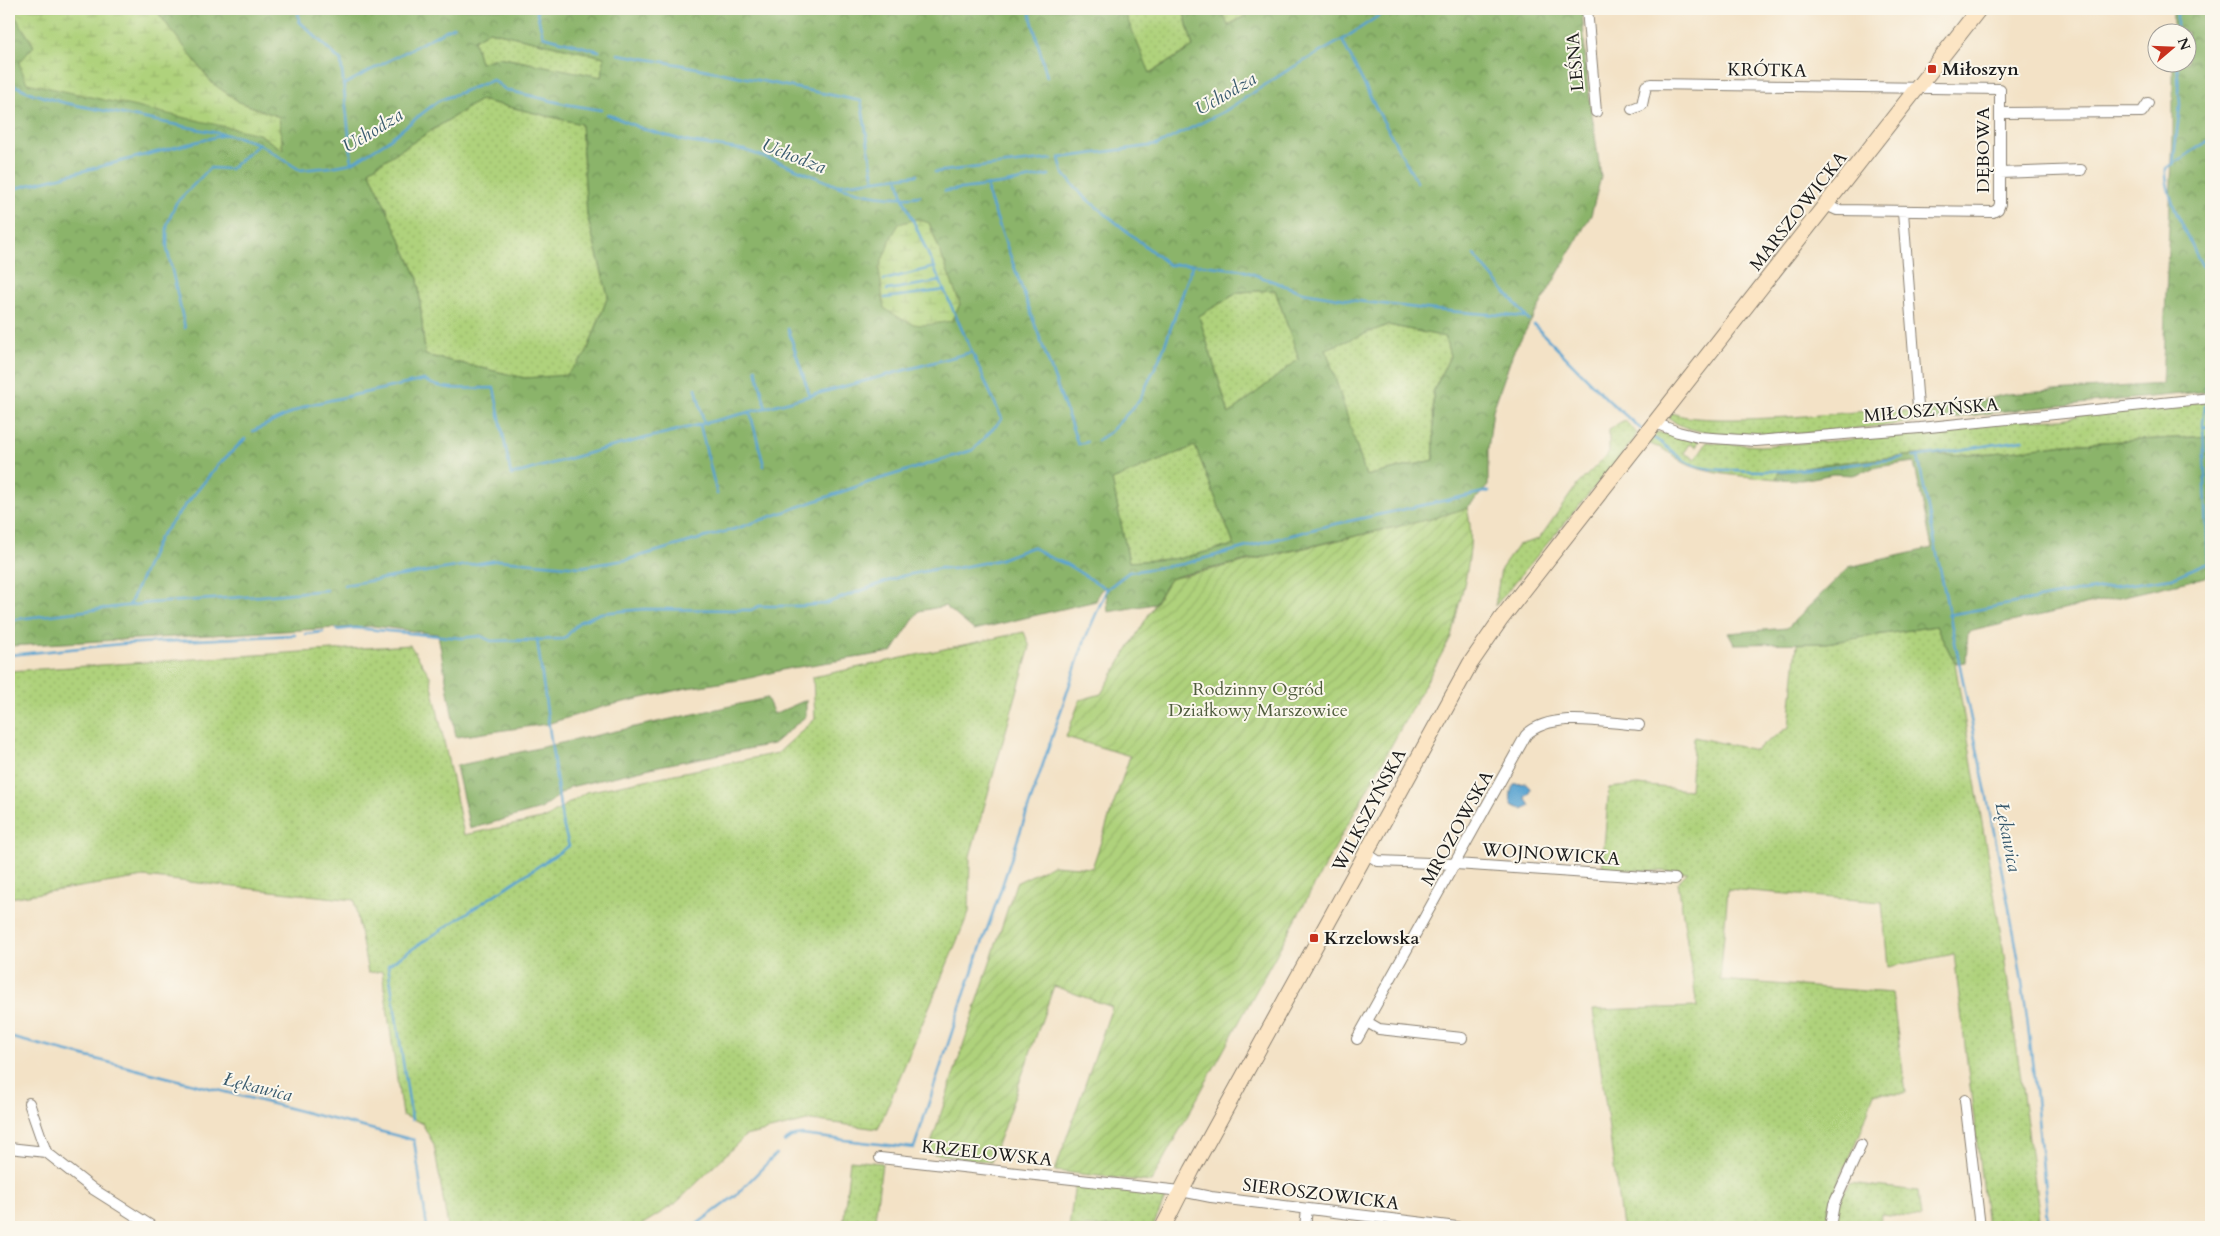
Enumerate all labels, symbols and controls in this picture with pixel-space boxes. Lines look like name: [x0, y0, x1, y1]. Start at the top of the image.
north arrow: [2148, 22, 2198, 72]
street label: LEŚNA: [1560, 31, 1591, 93]
text: N: [2173, 35, 2195, 53]
street label: KRÓTKA: [1727, 57, 1807, 84]
place label: Miłoszyn: [1942, 57, 2019, 82]
marker: Miłoszyn: [1926, 63, 1938, 75]
water label: Uchodza: [1190, 65, 1262, 122]
water label: Uchodza: [337, 102, 408, 160]
street label: DĘBOWA: [1971, 107, 1996, 193]
water label: Uchodza: [757, 132, 830, 180]
street label: MARSZOWICKA: [1744, 146, 1853, 276]
street label: MIŁOSZYŃSKA: [1863, 392, 2000, 429]
park label: Rodzinny Ogród Działkowy Marszowice: [1168, 677, 1348, 723]
street label: WILKSZYŃSKA: [1326, 744, 1413, 877]
street label: MROZOWSKA: [1415, 766, 1500, 890]
water label: Łękawica: [1989, 800, 2028, 875]
street label: WOJNOWICKA: [1480, 837, 1621, 872]
place label: Krzelowska: [1324, 926, 1420, 951]
marker: Krzelowska: [1308, 932, 1320, 944]
water label: Łękawica: [221, 1066, 295, 1108]
street label: KRZELOWSKA: [920, 1134, 1054, 1173]
street label: SIEROSZOWICKA: [1241, 1172, 1401, 1217]

